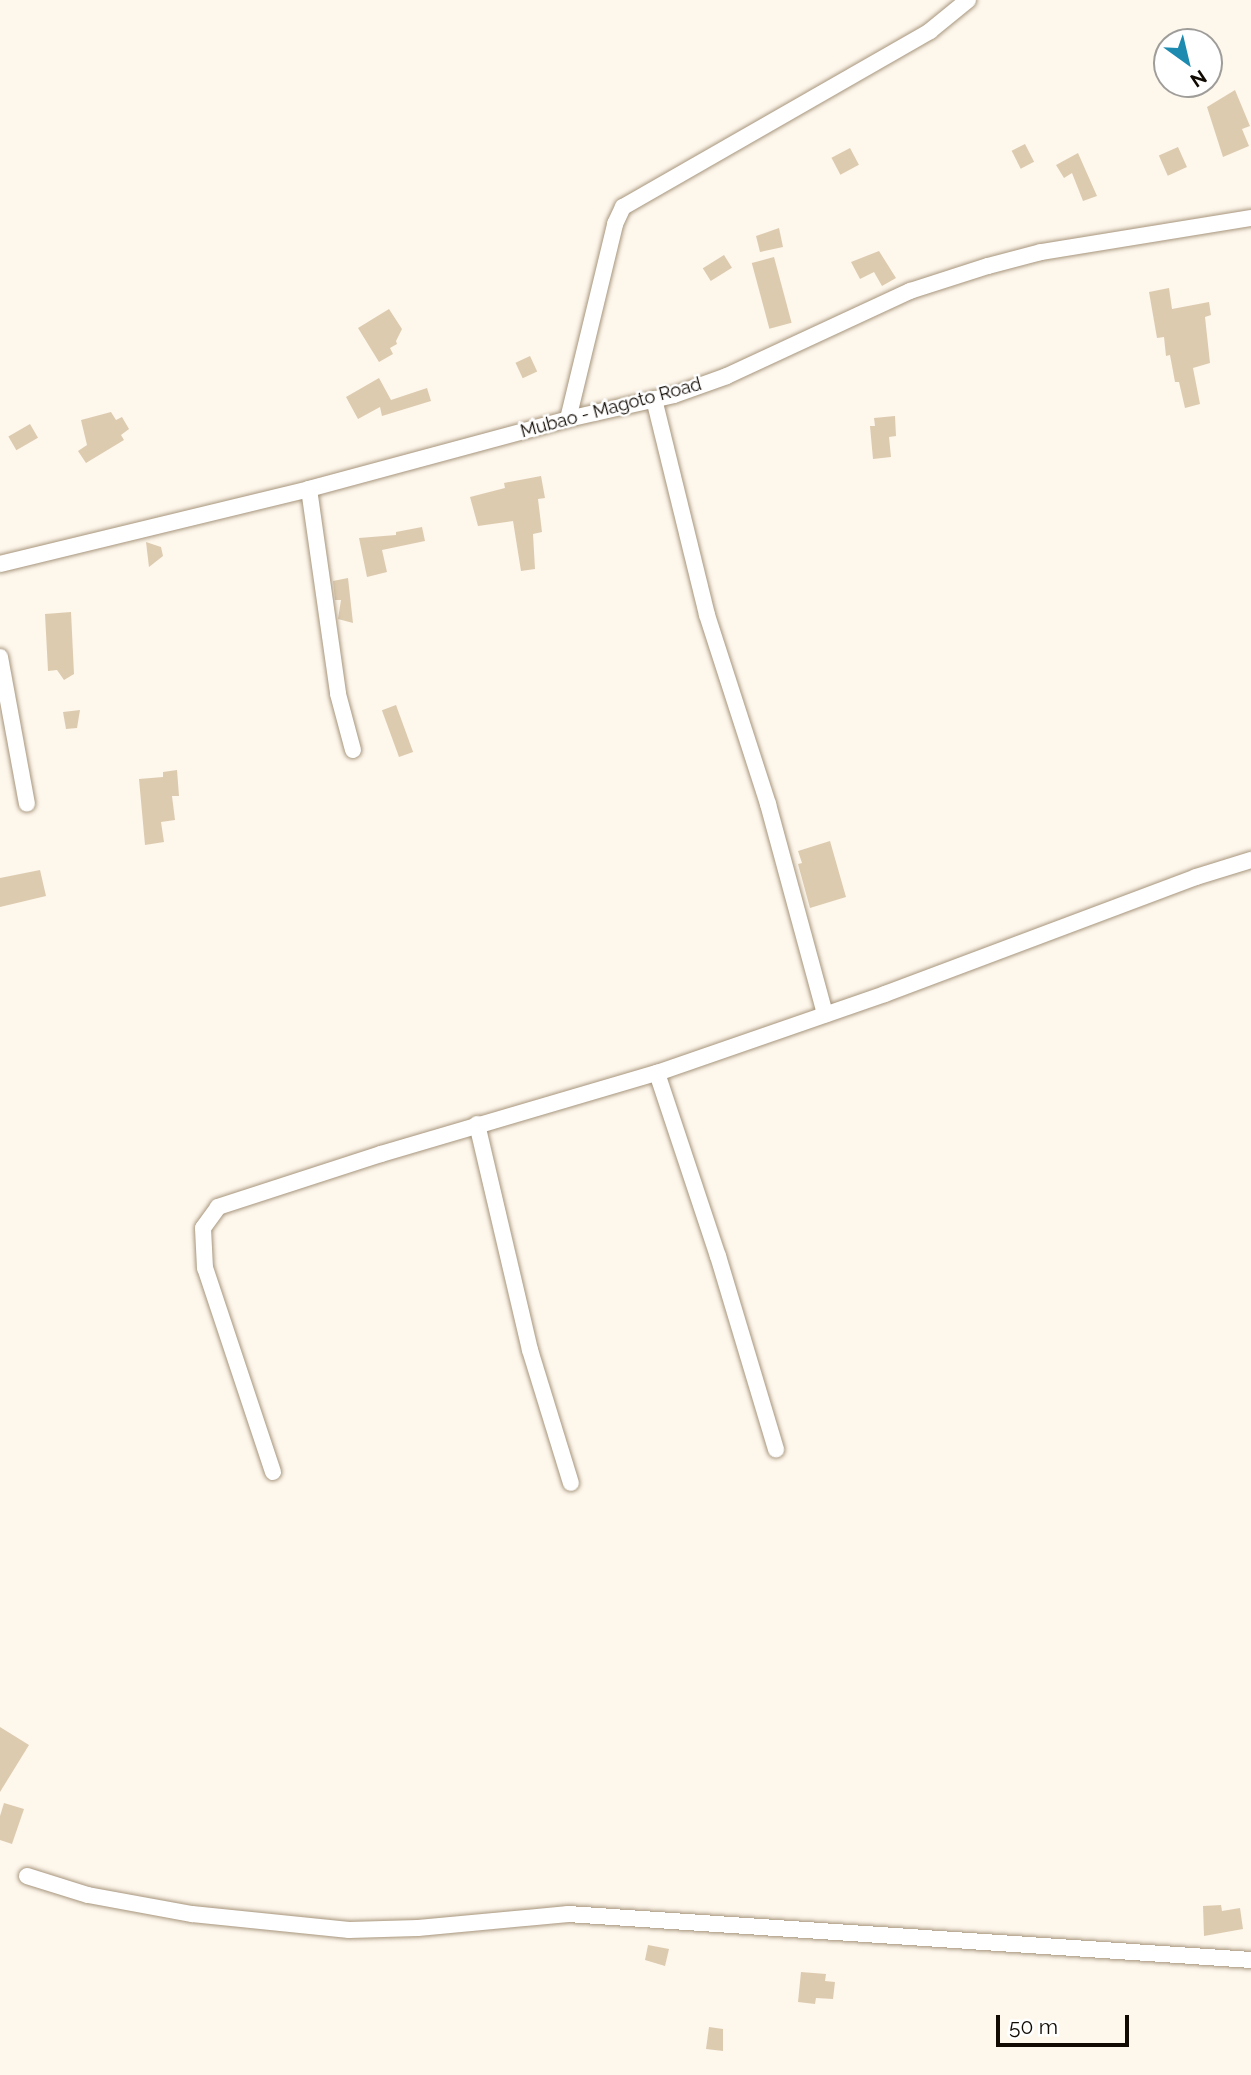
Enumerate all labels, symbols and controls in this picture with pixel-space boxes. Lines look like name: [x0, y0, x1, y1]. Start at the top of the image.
north arrow: [1153, 28, 1223, 98]
text: N: [1186, 66, 1211, 92]
street label: Mubao - Magoto Road: [518, 373, 704, 443]
scale bar: [999, 2002, 1132, 2046]
text: 50 m: [1009, 2014, 1058, 2039]

